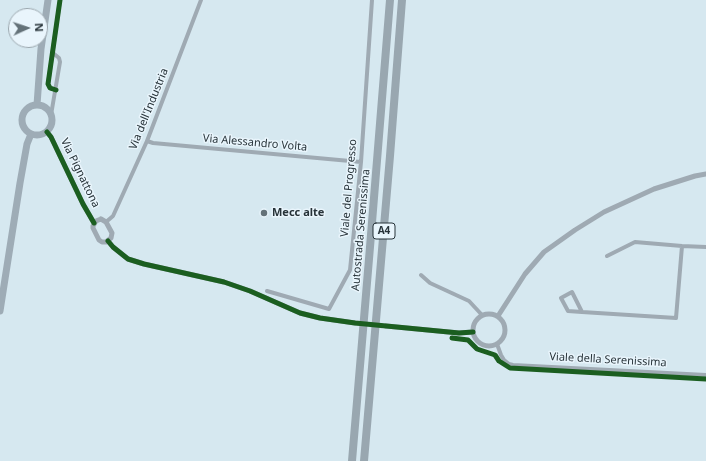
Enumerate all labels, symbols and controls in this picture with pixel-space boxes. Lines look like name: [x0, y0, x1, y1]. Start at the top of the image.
north arrow: [8, 8, 48, 48]
text: N: [32, 23, 47, 32]
street label: Via dell'Industria: [127, 66, 171, 152]
street label: Via Alessandro Volta: [202, 132, 308, 154]
street label: Via Pignattona: [58, 136, 102, 210]
street label: Viale del Progresso: [338, 138, 360, 238]
street label: Autostrada Serenissima: [349, 169, 373, 291]
place label: Mecc alte: [272, 206, 324, 220]
marker: Mecc alte: [259, 208, 269, 218]
road number: A4: [373, 223, 395, 239]
street label: Viale della Serenissima: [549, 350, 667, 370]

